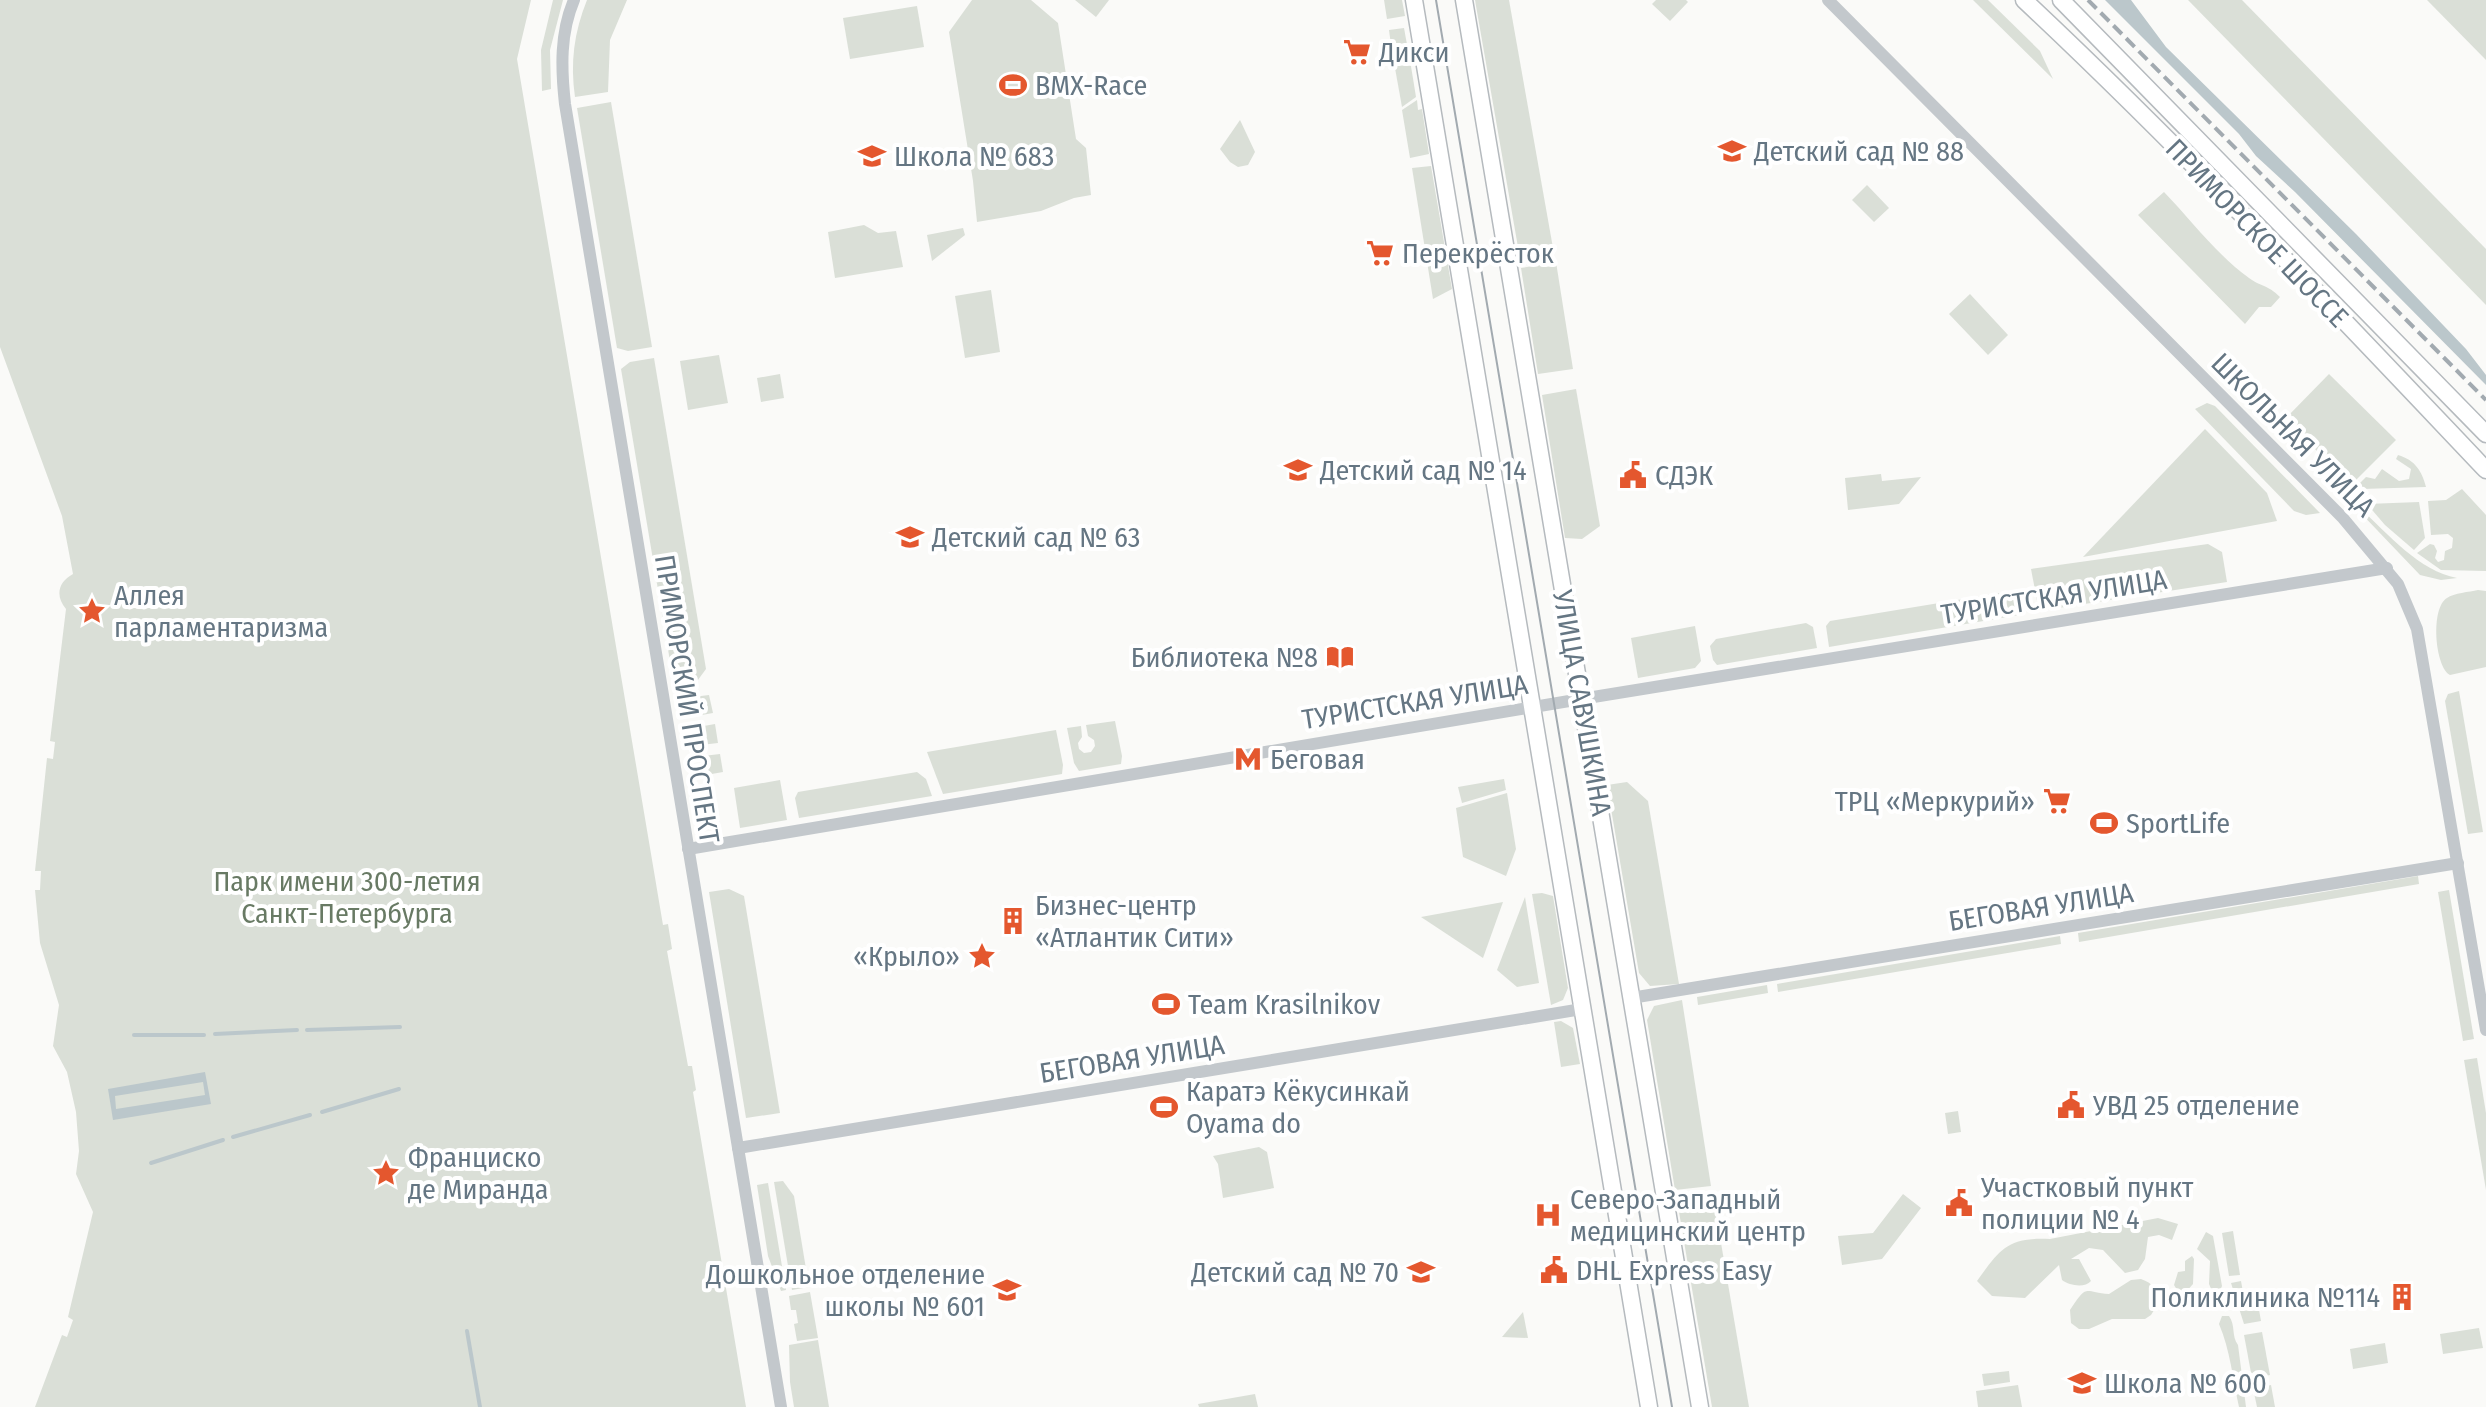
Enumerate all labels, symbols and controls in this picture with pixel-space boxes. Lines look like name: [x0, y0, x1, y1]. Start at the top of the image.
place label: Дикси: [1378, 36, 1450, 69]
supermarket icon: Дикси: [1342, 37, 1372, 67]
place label: BMX-Race: [1035, 69, 1147, 102]
sports icon: BMX-Race: [998, 70, 1028, 100]
street label: ПРИМОРСКОЕ ШОССЕ: [2159, 132, 2355, 334]
place label: Детский сад № 88: [1753, 135, 1964, 168]
school or university icon: Детский сад № 88: [1717, 136, 1747, 166]
place label: Школа № 683: [894, 140, 1054, 173]
school or university icon: Школа № 683: [857, 141, 887, 171]
place label: Перекрёсток: [1402, 237, 1554, 270]
supermarket icon: Перекрёсток: [1365, 238, 1395, 268]
street label: ШКОЛЬНАЯ УЛИЦА: [2204, 346, 2382, 524]
place label: Детский сад № 14: [1319, 454, 1527, 487]
school or university icon: Детский сад № 14: [1283, 455, 1313, 485]
place label: СДЭК: [1655, 459, 1713, 492]
public building icon: СДЭК: [1618, 460, 1648, 490]
place label: Детский сад № 63: [931, 521, 1140, 554]
school or university icon: Детский сад № 63: [895, 522, 925, 552]
street label: ПРИМОРСКИЙ ПРОСПЕКТ: [648, 553, 726, 846]
street label: ТУРИСТСКАЯ УЛИЦА: [1939, 563, 2169, 631]
place label: Аллея парламентаризма: [114, 579, 328, 644]
street label: УЛИЦА САВУШКИНА: [1546, 587, 1618, 819]
place icon: Аллея парламентаризма: [77, 596, 107, 626]
place label: Библиотека №8: [1131, 641, 1318, 674]
library icon: Библиотека №8: [1325, 642, 1355, 672]
street label: ТУРИСТСКАЯ УЛИЦА: [1300, 668, 1530, 736]
place label: Беговая: [1270, 743, 1365, 776]
metro station icon: Беговая: [1233, 744, 1263, 774]
place label: ТРЦ «Меркурий»: [1835, 785, 2035, 818]
supermarket icon: ТРЦ «Меркурий»: [2042, 786, 2072, 816]
place label: SportLife: [2126, 807, 2230, 840]
sports icon: SportLife: [2089, 808, 2119, 838]
park label: Парк имени 300-летия Санкт-Петербурга: [213, 865, 481, 930]
street label: БЕГОВАЯ УЛИЦА: [1946, 876, 2136, 938]
place label: Бизнес-центр «Атлантик Сити»: [1035, 889, 1234, 954]
building icon: Бизнес-центр «Атлантик Сити»: [998, 906, 1028, 936]
place label: «Крыло»: [853, 940, 960, 973]
place icon: «Крыло»: [967, 941, 997, 971]
place label: Team Krasilnikov: [1188, 988, 1381, 1021]
sports icon: Team Krasilnikov: [1151, 989, 1181, 1019]
street label: БЕГОВАЯ УЛИЦА: [1037, 1028, 1227, 1090]
place label: Каратэ Кёкусинкай Oyama do: [1186, 1075, 1410, 1140]
place label: УВД 25 отделение: [2092, 1089, 2300, 1122]
public building icon: УВД 25 отделение: [2056, 1090, 2086, 1120]
sports icon: Каратэ Кёкусинкай Oyama do: [1149, 1092, 1179, 1122]
place label: Франциско де Миранда: [408, 1141, 549, 1206]
place icon: Франциско де Миранда: [371, 1158, 401, 1188]
place label: Участковый пункт полиции № 4: [1980, 1171, 2194, 1236]
place label: Северо-Западный медицинский центр: [1570, 1183, 1806, 1248]
public building icon: Участковый пункт полиции № 4: [1944, 1188, 1974, 1218]
hospital icon: Северо-Западный медицинский центр: [1533, 1200, 1563, 1230]
place label: DHL Express Easy: [1576, 1254, 1772, 1287]
public building icon: DHL Express Easy: [1539, 1255, 1569, 1285]
place label: Детский сад № 70: [1190, 1256, 1399, 1289]
school or university icon: Детский сад № 70: [1406, 1257, 1436, 1287]
place label: Дошкольное отделение школы № 601: [705, 1258, 985, 1323]
school or university icon: Дошкольное отделение школы № 601: [992, 1275, 1022, 1305]
place label: Поликлиника №114: [2151, 1281, 2380, 1314]
building icon: Поликлиника №114: [2387, 1282, 2417, 1312]
place label: Школа № 600: [2104, 1367, 2267, 1400]
school or university icon: Школа № 600: [2067, 1368, 2097, 1398]

